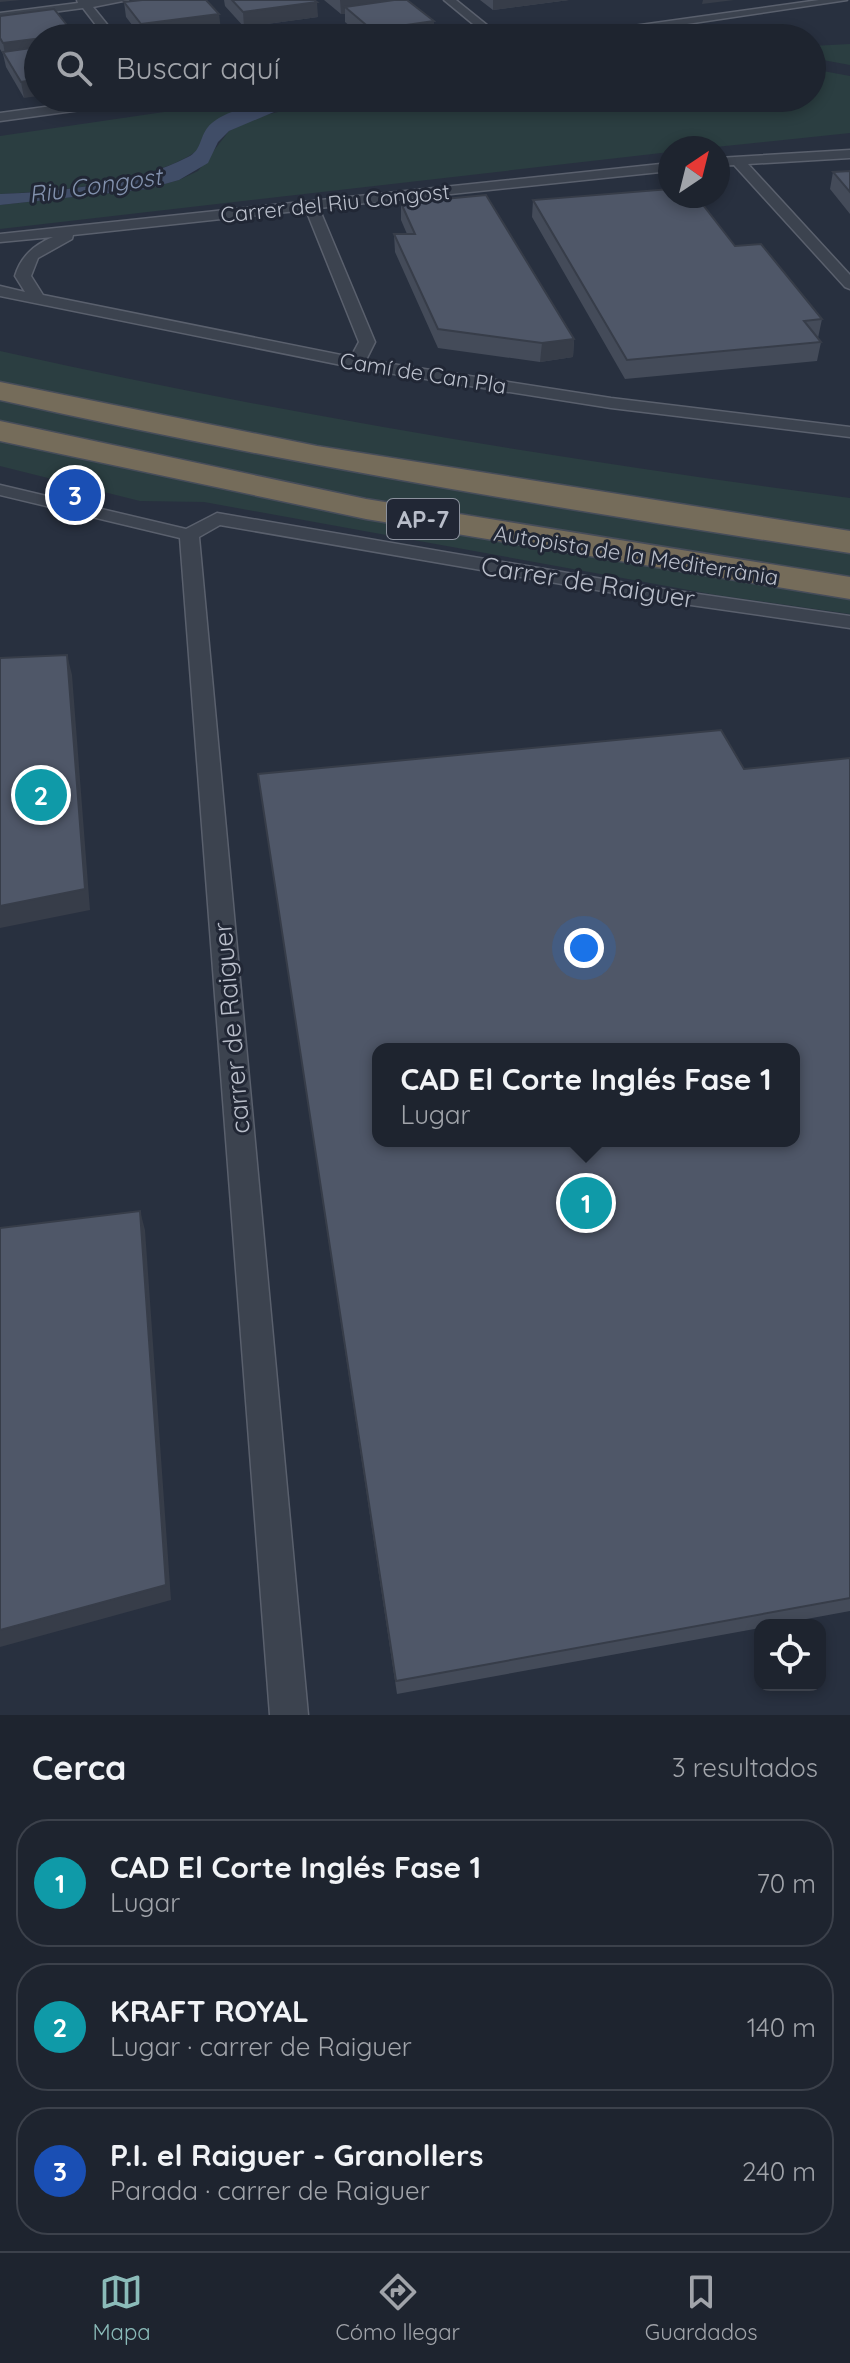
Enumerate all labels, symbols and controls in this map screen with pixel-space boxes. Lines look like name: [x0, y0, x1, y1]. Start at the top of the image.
search box: [24, 24, 826, 112]
icon: search: [52, 46, 96, 90]
text: Buscar aquí: [116, 49, 280, 87]
north arrow: [658, 136, 730, 208]
water label: Riu Congost: [27, 160, 166, 209]
street label: Carrer del Riu Congost: [219, 177, 451, 229]
street label: Camí de Can Pla: [338, 346, 508, 400]
pin: 3: [49, 465, 101, 525]
road number: AP-7: [387, 499, 459, 539]
street label: Autopista de la Mediterrània: [492, 519, 780, 591]
street label: Carrer de Raiguer: [479, 549, 697, 615]
pin: 2: [15, 765, 67, 825]
street label: carrer de Raiguer: [205, 921, 257, 1135]
your location: [564, 928, 604, 968]
popup: [372, 1043, 800, 1147]
text: CAD El Corte Inglés Fase 1: [400, 1060, 772, 1098]
text: Lugar: [400, 1098, 471, 1131]
pin: 1: [560, 1173, 612, 1233]
map controls: [754, 1619, 826, 1691]
button: locate: [754, 1619, 826, 1691]
text: Cerca: [32, 1746, 126, 1789]
text: 3 resultados: [672, 1751, 818, 1784]
text: CAD El Corte Inglés Fase 1: [110, 1848, 481, 1886]
text: 1: [55, 1867, 65, 1900]
text: 70 m: [756, 1867, 816, 1900]
text: Lugar: [110, 1886, 180, 1919]
text: KRAFT ROYAL: [110, 1992, 309, 2030]
text: 2: [53, 2011, 67, 2044]
text: 140 m: [747, 2011, 816, 2044]
text: Lugar · carrer de Raiguer: [110, 2030, 412, 2063]
text: P.I. el Raiguer - Granollers: [110, 2136, 484, 2174]
text: 3: [53, 2155, 67, 2188]
text: 240 m: [742, 2155, 816, 2188]
text: Parada · carrer de Raiguer: [110, 2174, 430, 2207]
tab: Mapa: [92, 2270, 151, 2346]
tab: Cómo llegar: [335, 2270, 460, 2346]
tab: Guardados: [645, 2270, 758, 2346]

